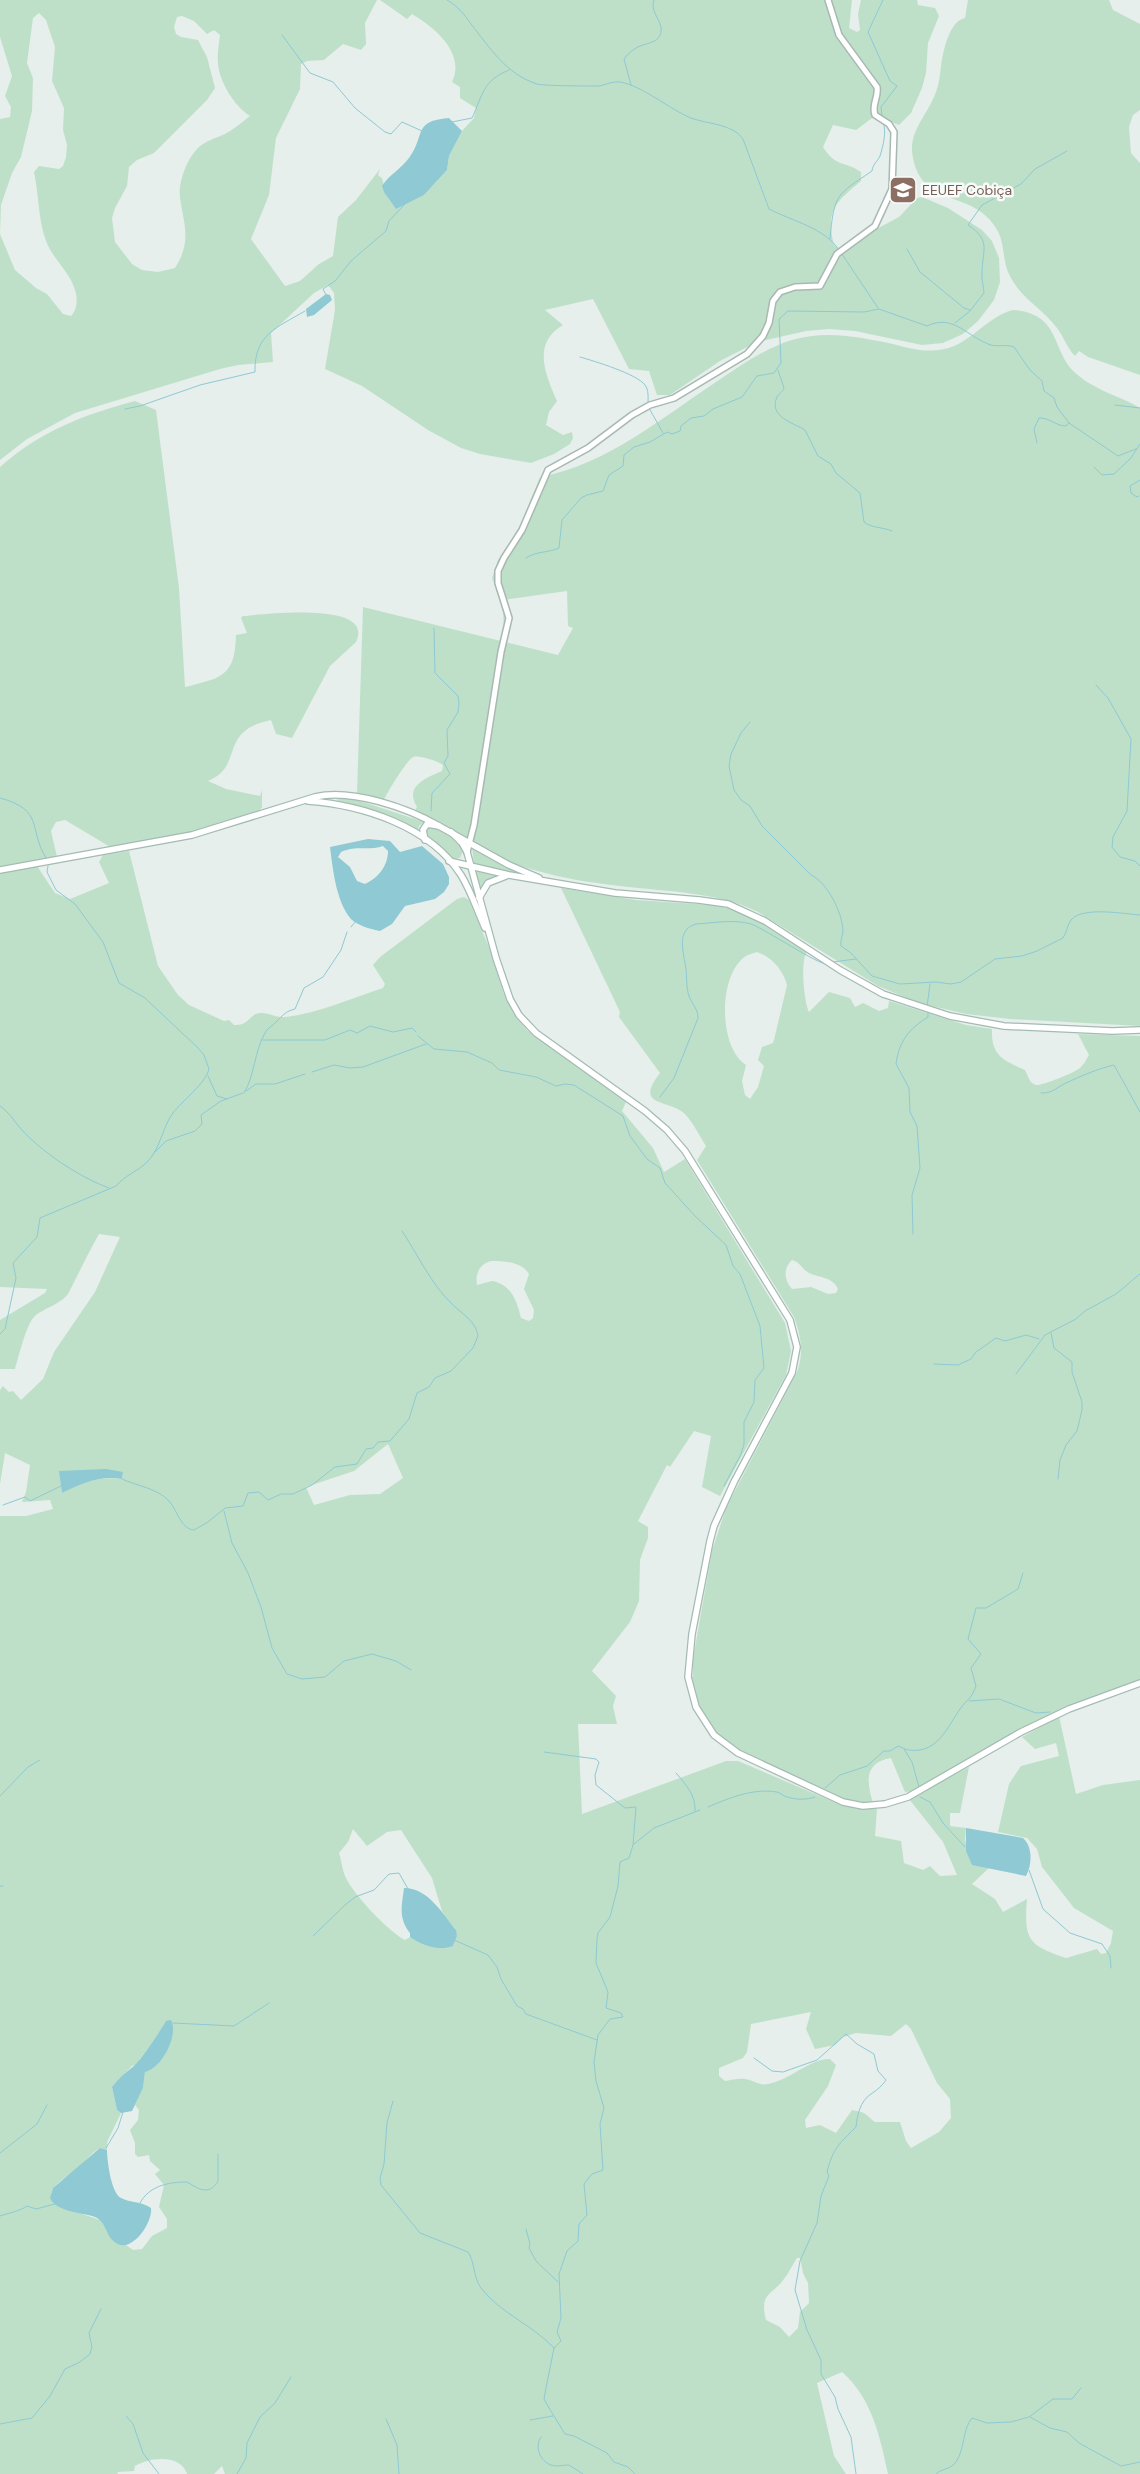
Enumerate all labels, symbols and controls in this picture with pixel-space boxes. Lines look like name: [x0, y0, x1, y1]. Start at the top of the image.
school or university icon: EEUEF Cobiça: [888, 175, 918, 205]
place label: EEUEF Cobiça: [922, 181, 1012, 199]

